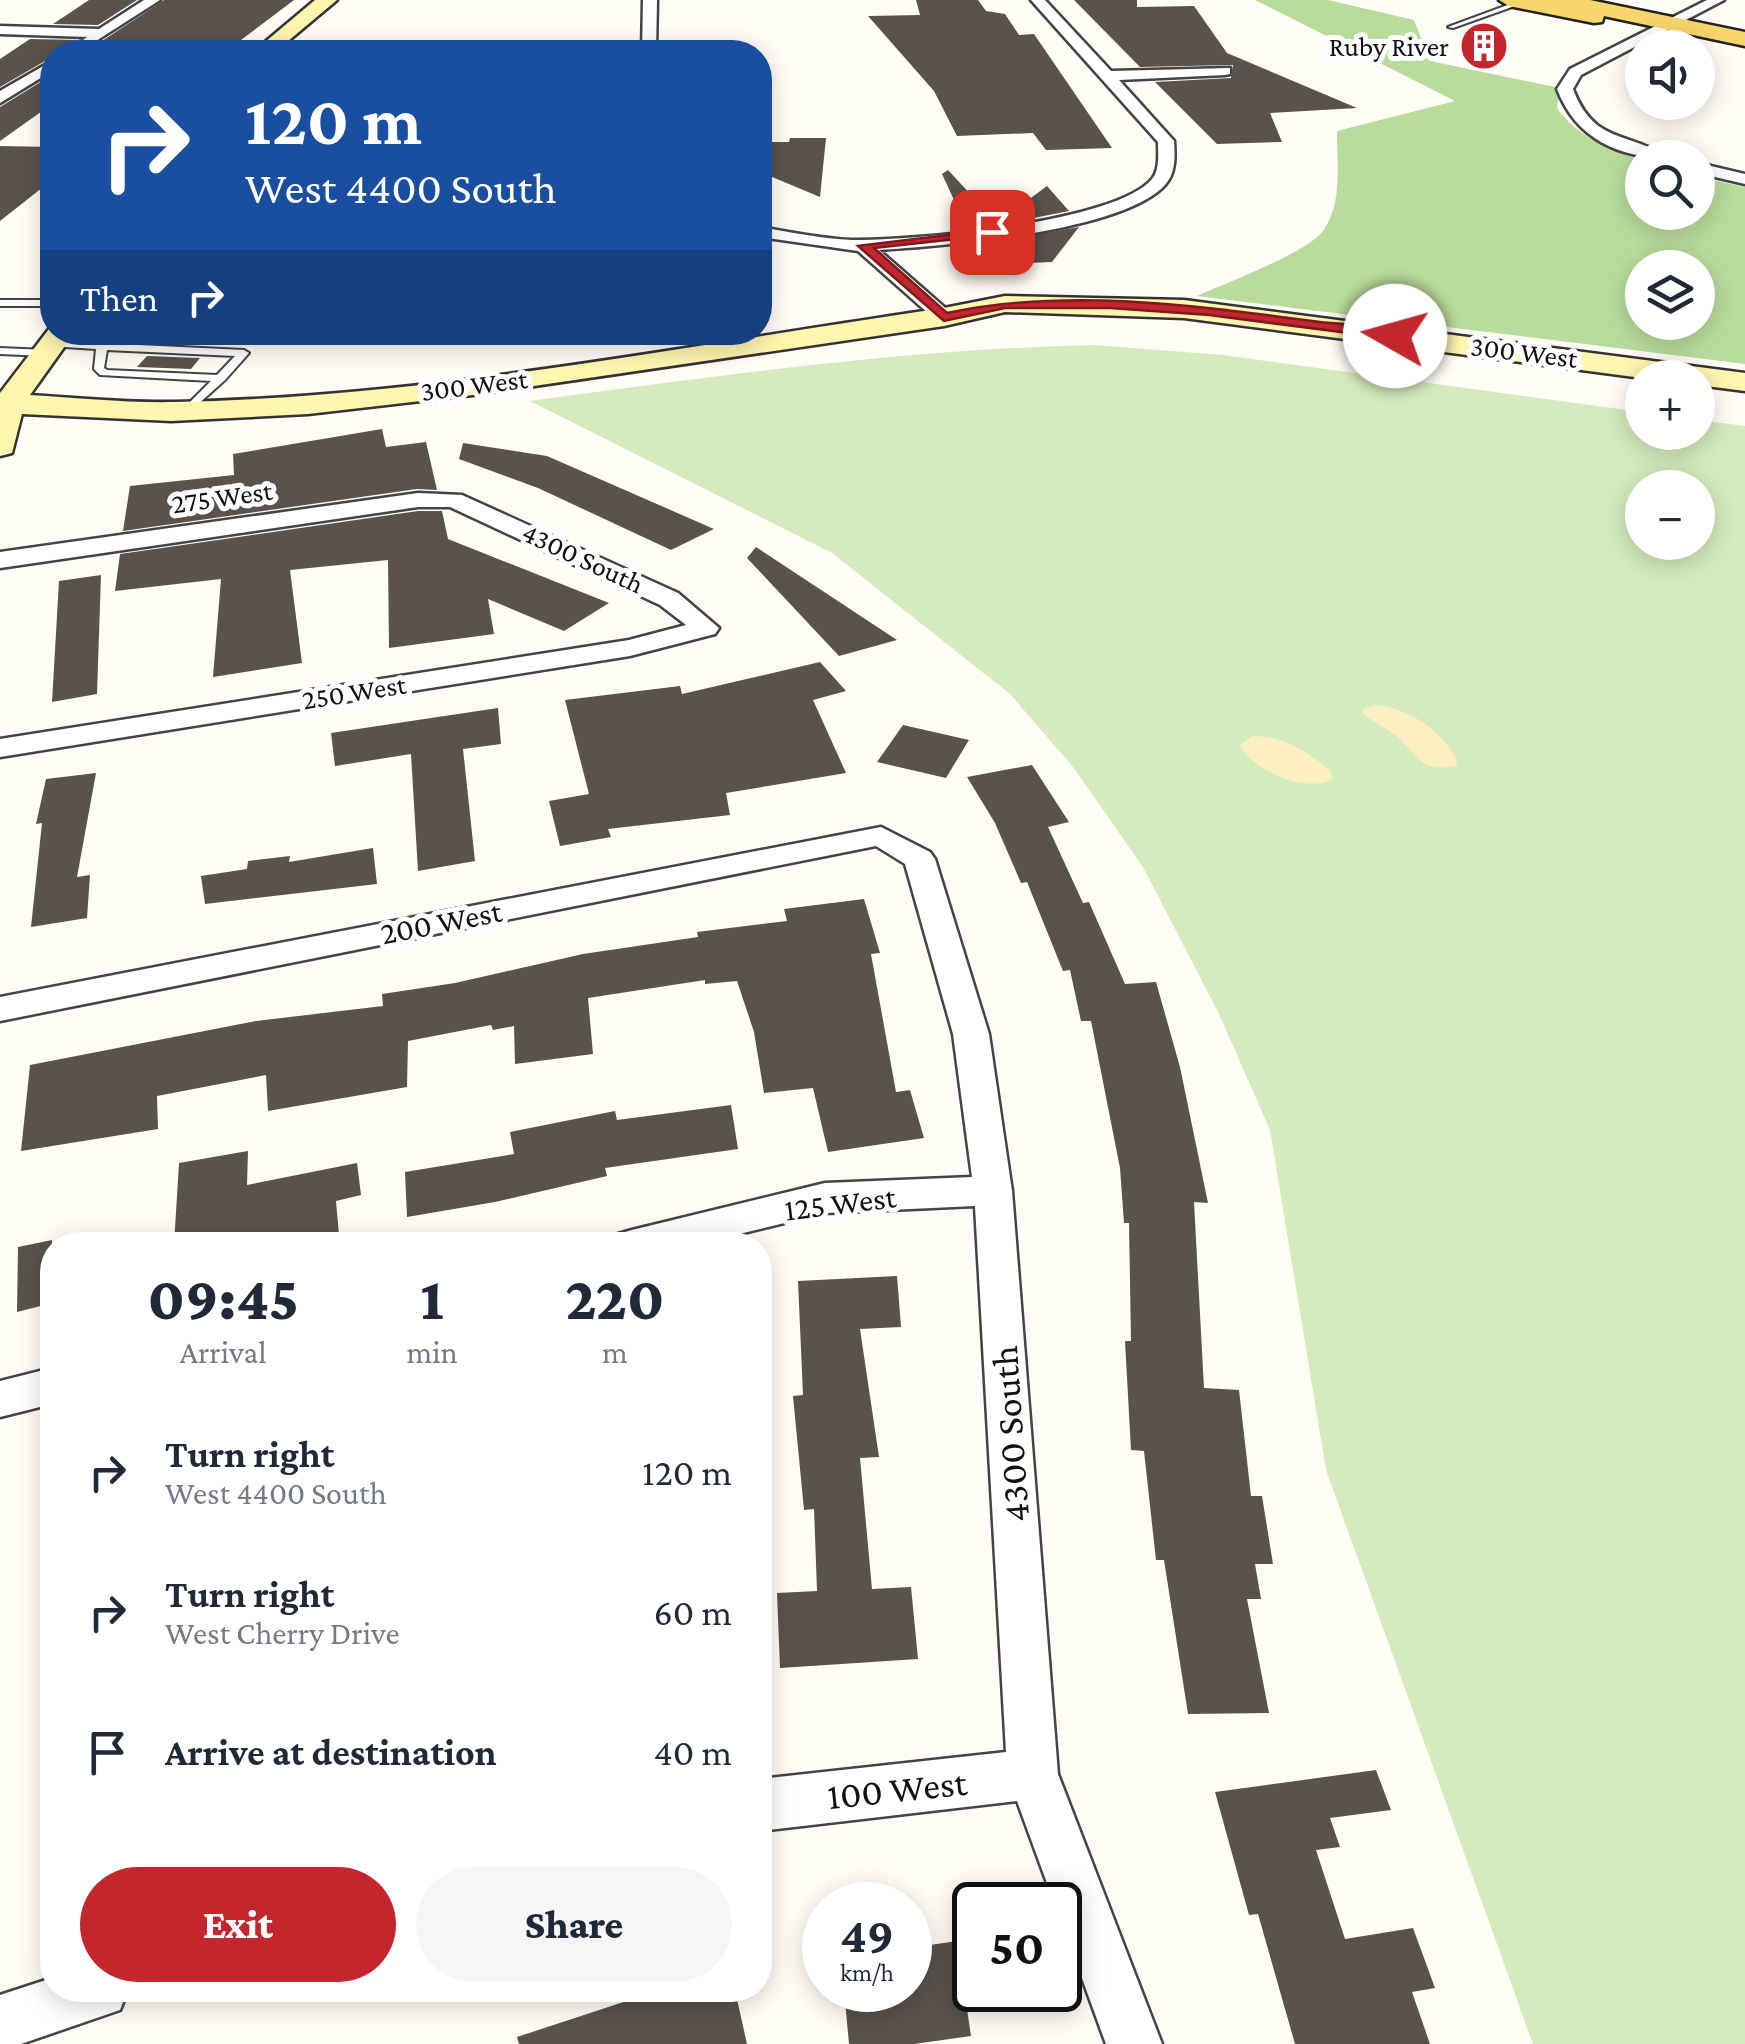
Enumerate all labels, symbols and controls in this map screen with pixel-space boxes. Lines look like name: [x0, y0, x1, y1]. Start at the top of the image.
building icon: Ruby River: [1458, 20, 1510, 72]
map controls: [1625, 30, 1715, 560]
button: sound: [1625, 30, 1715, 120]
place label: Ruby River: [1329, 31, 1449, 62]
icon: right: [80, 80, 210, 210]
text: 120 m: [245, 81, 422, 159]
button: search: [1625, 140, 1715, 230]
text: West 4400 South: [245, 163, 557, 213]
pin: [950, 190, 1035, 275]
icon: arrive: [965, 205, 1020, 260]
button: layers: [1625, 250, 1715, 340]
icon: right: [178, 270, 233, 325]
text: Then: [80, 277, 158, 319]
position arrow: [1343, 284, 1447, 388]
street label: 300 West: [1469, 330, 1580, 374]
button: +: [1625, 360, 1715, 450]
street label: 300 West: [419, 363, 530, 407]
button: −: [1625, 470, 1715, 560]
street label: 275 West: [170, 475, 275, 519]
street label: 4300 South: [517, 516, 649, 600]
street label: 250 West: [300, 668, 409, 716]
street label: 200 West: [377, 893, 505, 951]
street label: 125 West: [782, 1178, 898, 1228]
text: 09:45: [147, 1265, 299, 1332]
text: 1: [420, 1265, 444, 1332]
text: 220: [565, 1265, 665, 1332]
text: Arrival: [180, 1334, 267, 1370]
text: min: [406, 1334, 458, 1370]
text: m: [602, 1334, 628, 1370]
street label: 4300 South: [983, 1344, 1037, 1524]
text: Turn right: [165, 1433, 334, 1475]
icon: right: [80, 1445, 135, 1500]
text: 120 m: [642, 1451, 732, 1493]
text: West 4400 South: [165, 1475, 387, 1511]
text: Turn right: [165, 1573, 334, 1615]
icon: right: [80, 1585, 135, 1640]
text: 60 m: [654, 1591, 732, 1633]
text: West Cherry Drive: [165, 1615, 400, 1651]
icon: arrive: [80, 1725, 135, 1780]
text: Arrive at destination: [165, 1731, 497, 1773]
text: 40 m: [653, 1731, 732, 1773]
street label: 100 West: [825, 1761, 969, 1817]
button: Exit: [80, 1867, 396, 1982]
button: Share: [416, 1867, 732, 1982]
speed limit sign: 50: [952, 1882, 1082, 2012]
text: 49: [840, 1907, 894, 1963]
text: km/h: [840, 1959, 894, 1986]

